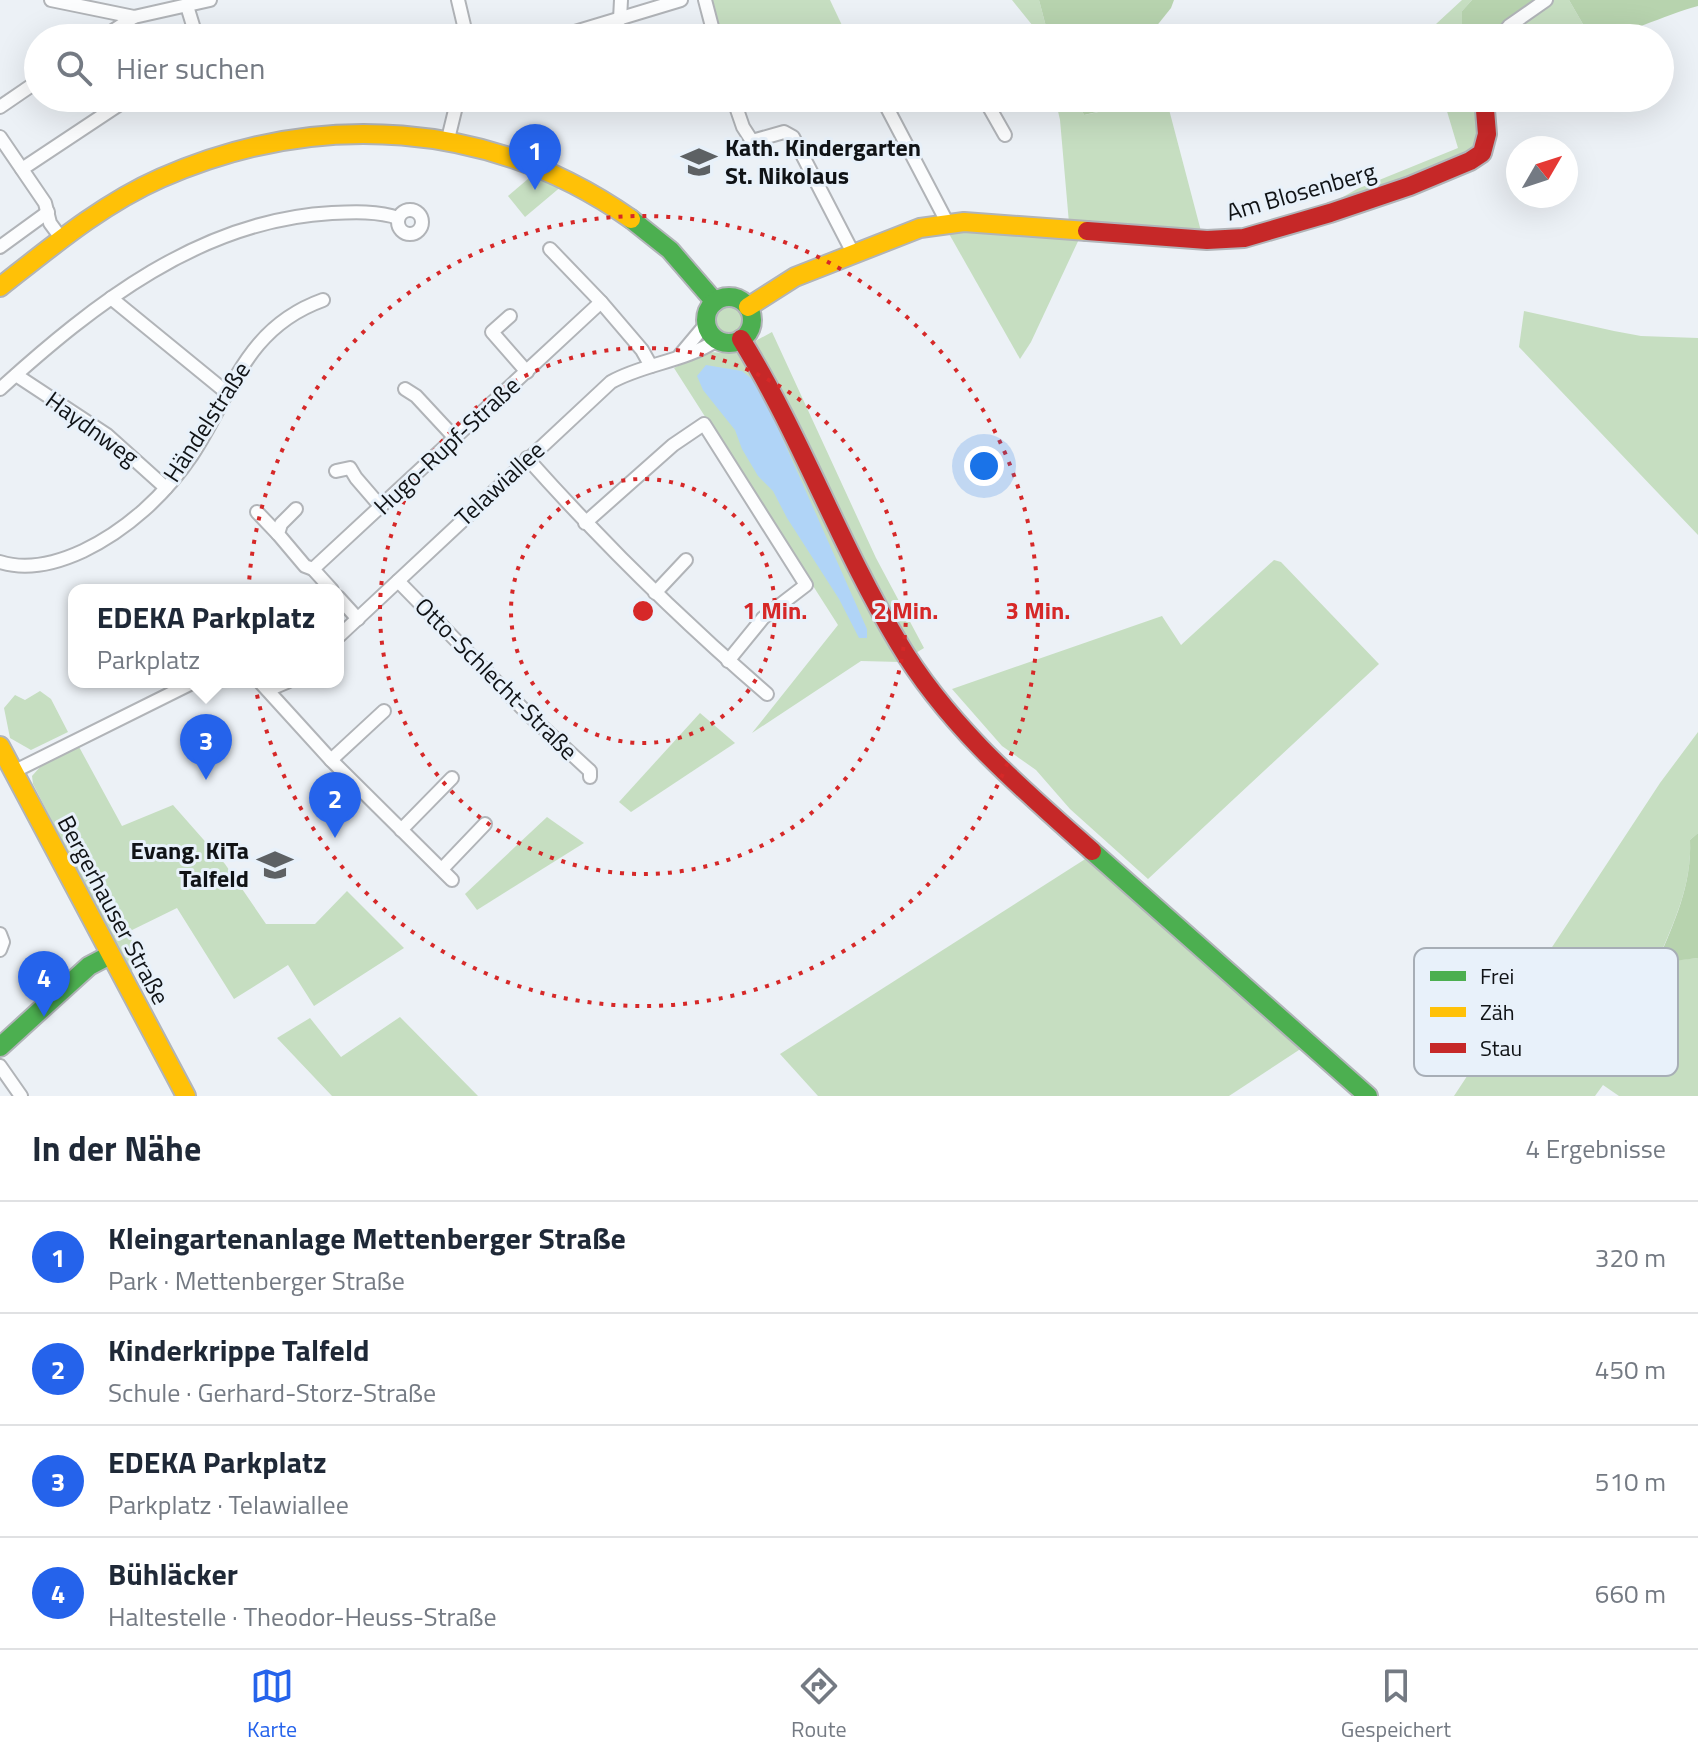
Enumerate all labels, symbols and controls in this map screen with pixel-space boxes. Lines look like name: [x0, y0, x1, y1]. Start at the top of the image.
search box: [24, 24, 1674, 112]
text: Hier suchen: [116, 45, 265, 91]
icon: search: [52, 46, 96, 90]
pin: 1: [509, 124, 561, 190]
place label: Kath. Kindergarten St. Nikolaus: [725, 129, 921, 193]
north arrow: [1506, 136, 1578, 208]
school or university icon: Kath. Kindergarten St. Nikolaus: [680, 143, 718, 181]
street label: Am Blosenberg: [1222, 153, 1380, 230]
street label: Händelstraße: [154, 354, 259, 489]
street label: Hugo-Rupf-Straße: [365, 368, 528, 523]
street label: Haydnweg: [38, 382, 147, 474]
street label: Telawiallee: [446, 432, 552, 534]
your location: [964, 446, 1004, 486]
popup: [68, 584, 344, 688]
street label: Otto-Schlecht-Straße: [407, 589, 586, 768]
text: 1 Min.: [743, 592, 807, 628]
text: 2 Min.: [874, 592, 938, 628]
text: 3 Min.: [1006, 592, 1070, 628]
text: EDEKA Parkplatz: [97, 594, 315, 640]
centre of rings: [629, 597, 657, 625]
text: Parkplatz: [97, 640, 200, 679]
pin: 3: [180, 714, 232, 780]
pin: 2: [309, 772, 361, 838]
street label: Bergerhauser Straße: [49, 808, 179, 1011]
place label: Evang. KiTa Talfeld: [131, 832, 249, 896]
school or university icon: Evang. KiTa Talfeld: [256, 846, 294, 884]
legend: [1414, 948, 1678, 1076]
pin: 4: [18, 951, 70, 1017]
text: Frei: [1480, 959, 1514, 993]
text: Zäh: [1480, 995, 1515, 1029]
text: Stau: [1480, 1031, 1522, 1065]
text: In der Nähe: [32, 1122, 201, 1174]
text: 4 Ergebnisse: [1525, 1129, 1666, 1168]
text: Kleingartenanlage Mettenberger Straße: [108, 1215, 626, 1261]
text: 1: [51, 1238, 65, 1277]
text: 320 m: [1595, 1238, 1666, 1277]
text: Park · Mettenberger Straße: [108, 1261, 405, 1300]
text: Kinderkrippe Talfeld: [108, 1327, 369, 1373]
text: 2: [51, 1350, 65, 1389]
text: 450 m: [1595, 1350, 1666, 1389]
text: Schule · Gerhard-Storz-Straße: [108, 1373, 436, 1412]
text: EDEKA Parkplatz: [108, 1439, 327, 1485]
text: 3: [51, 1462, 65, 1501]
text: 510 m: [1595, 1462, 1666, 1501]
text: Parkplatz · Telawiallee: [108, 1485, 349, 1524]
text: Bühläcker: [108, 1551, 238, 1597]
text: 4: [51, 1574, 65, 1613]
text: 660 m: [1595, 1574, 1666, 1613]
text: Haltestelle · Theodor-Heuss-Straße: [108, 1597, 497, 1636]
tab: Karte: [247, 1664, 297, 1746]
tab: Route: [791, 1664, 847, 1746]
tab: Gespeichert: [1341, 1664, 1451, 1746]

